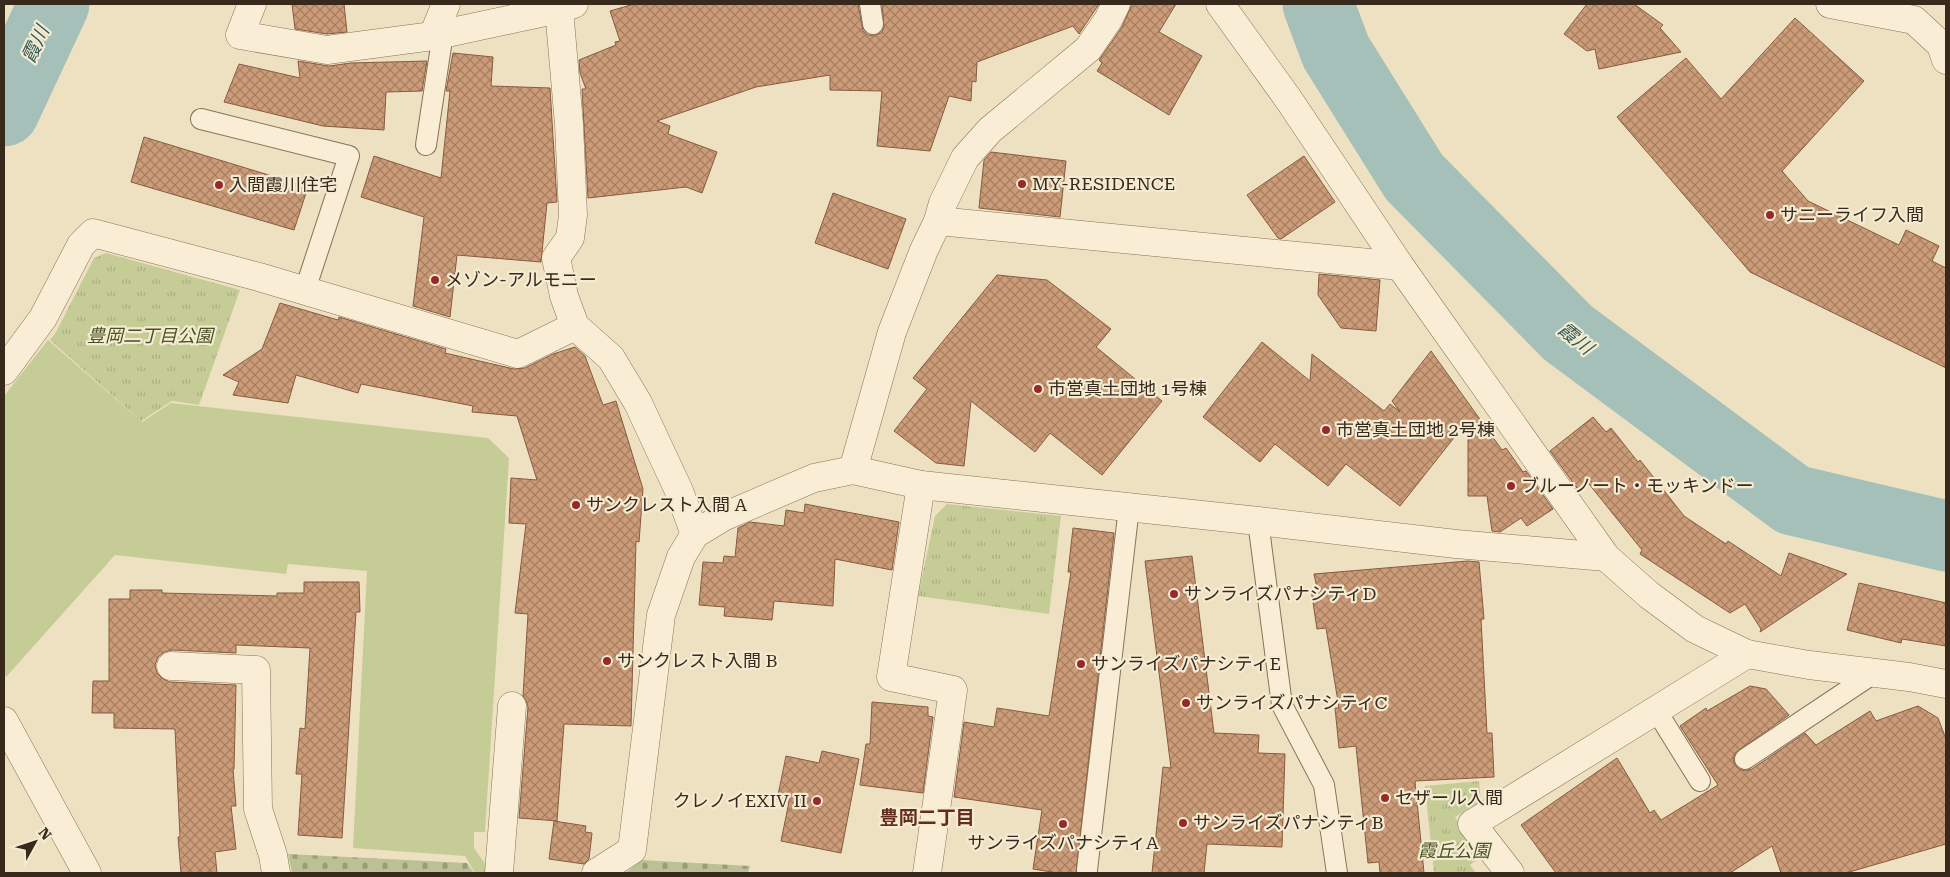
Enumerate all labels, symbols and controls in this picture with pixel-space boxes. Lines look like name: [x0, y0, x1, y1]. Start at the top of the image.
water label: 霞川: [17, 20, 55, 66]
place label: MY-RESIDENCE: [1032, 173, 1175, 194]
place label: 入間霞川住宅: [229, 174, 337, 195]
marker: MY-RESIDENCE: [1016, 178, 1028, 190]
marker: 入間霞川住宅: [213, 179, 225, 191]
place label: サニーライフ入間: [1780, 204, 1924, 225]
marker: サニーライフ入間: [1764, 209, 1776, 221]
place label: メゾン-アルモニー: [445, 269, 597, 290]
marker: メゾン-アルモニー: [429, 274, 441, 286]
water label: 霞川: [1554, 317, 1599, 361]
park label: 豊岡二丁目公園: [87, 325, 216, 346]
place label: 市営真土団地 1号棟: [1048, 378, 1207, 399]
marker: 市営真土団地 1号棟: [1032, 383, 1044, 395]
place label: 市営真土団地 2号棟: [1336, 419, 1495, 440]
marker: 市営真土団地 2号棟: [1320, 424, 1332, 436]
place label: ブルーノート・モッキンドー: [1521, 475, 1753, 496]
marker: ブルーノート・モッキンドー: [1505, 480, 1517, 492]
place label: サンクレスト入間 A: [586, 494, 748, 515]
marker: サンクレスト入間 A: [570, 499, 582, 511]
place label: サンライズパナシティD: [1184, 583, 1376, 604]
marker: サンライズパナシティD: [1168, 588, 1180, 600]
place label: サンクレスト入間 B: [617, 650, 778, 671]
place label: サンライズパナシティE: [1091, 653, 1281, 674]
marker: サンクレスト入間 B: [601, 655, 613, 667]
marker: サンライズパナシティE: [1075, 658, 1087, 670]
place label: サンライズパナシティC: [1196, 692, 1387, 713]
marker: サンライズパナシティC: [1180, 697, 1192, 709]
place label: セザール入間: [1395, 787, 1503, 808]
place label: クレノイEXIV II: [673, 790, 807, 811]
marker: セザール入間: [1379, 792, 1391, 804]
marker: クレノイEXIV II: [811, 795, 823, 807]
district label: 豊岡二丁目: [879, 806, 975, 829]
place label: サンライズパナシティB: [1193, 812, 1383, 833]
north arrow: [10, 817, 60, 867]
marker: サンライズパナシティB: [1177, 817, 1189, 829]
marker: サンライズパナシティA: [1057, 818, 1069, 830]
text: N: [35, 824, 55, 843]
place label: サンライズパナシティA: [968, 832, 1159, 853]
park label: 霞丘公園: [1418, 840, 1493, 861]

